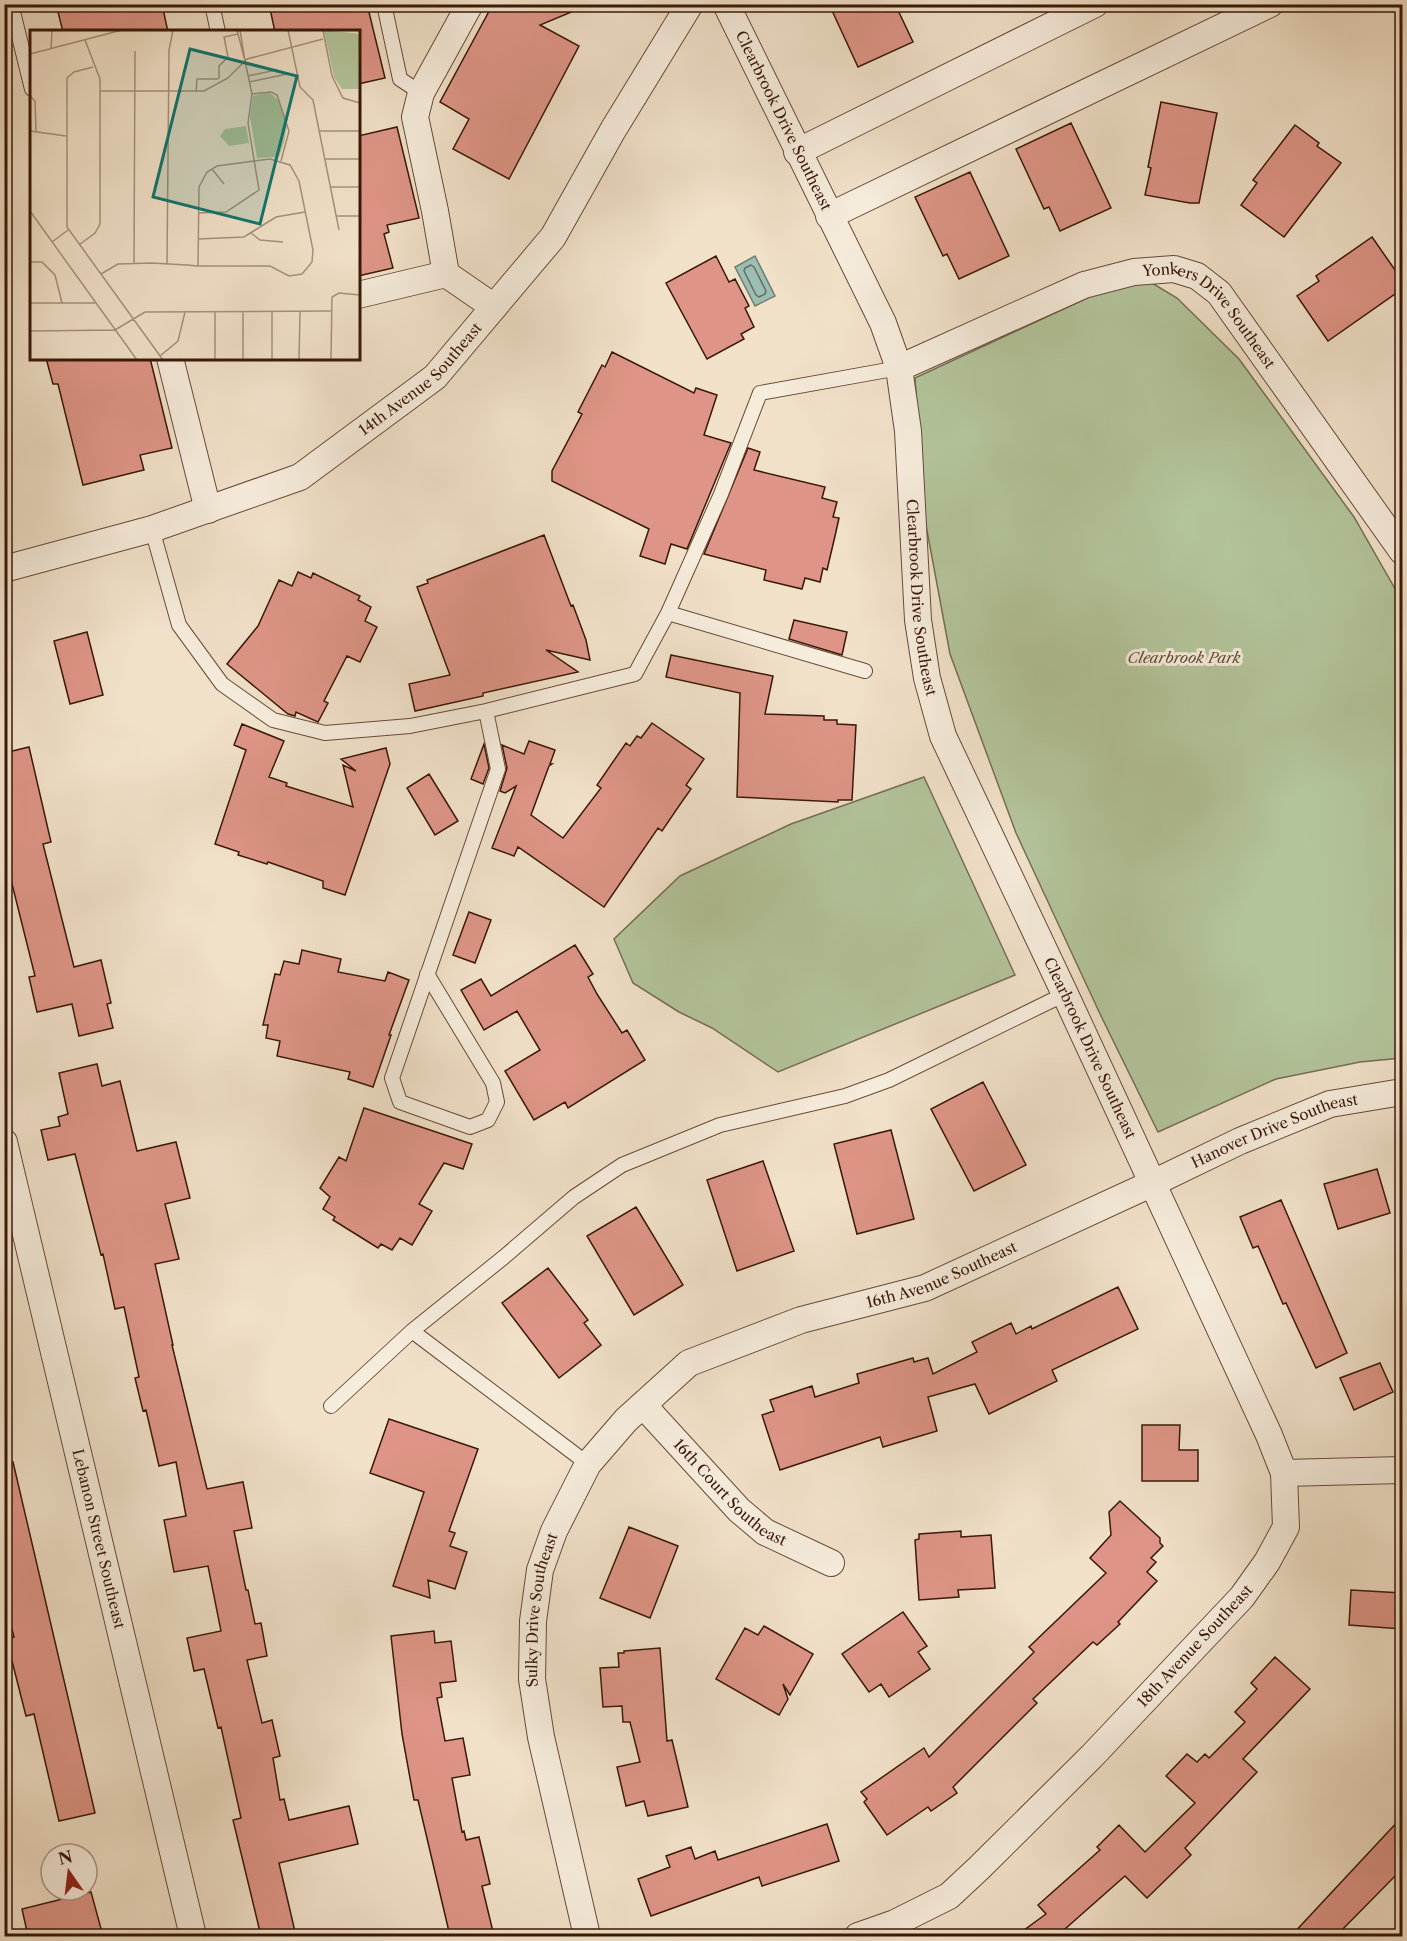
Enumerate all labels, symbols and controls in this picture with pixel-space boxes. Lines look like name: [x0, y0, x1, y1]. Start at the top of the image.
street label: Clearbrook Drive Southeast: [732, 27, 836, 214]
inset map: [30, 30, 360, 360]
street label: Yonkers Drive Southeast: [1141, 259, 1280, 373]
street label: 14th Avenue Southeast: [355, 318, 486, 439]
street label: Clearbrook Drive Southeast: [903, 498, 942, 698]
park label: Clearbrook Park: [1127, 648, 1241, 667]
street label: Clearbrook Drive Southeast: [1040, 954, 1141, 1142]
street label: Hanover Drive Southeast: [1188, 1089, 1360, 1172]
street label: 16th Avenue Southeast: [864, 1237, 1020, 1312]
street label: 16th Court Southeast: [670, 1435, 790, 1550]
street label: Lebanon Street Southeast: [68, 1447, 130, 1631]
street label: Sulky Drive Southeast: [522, 1530, 562, 1689]
street label: 18th Avenue Southeast: [1133, 1580, 1257, 1711]
north arrow: [39, 1842, 99, 1902]
text: N: [56, 1846, 75, 1869]

